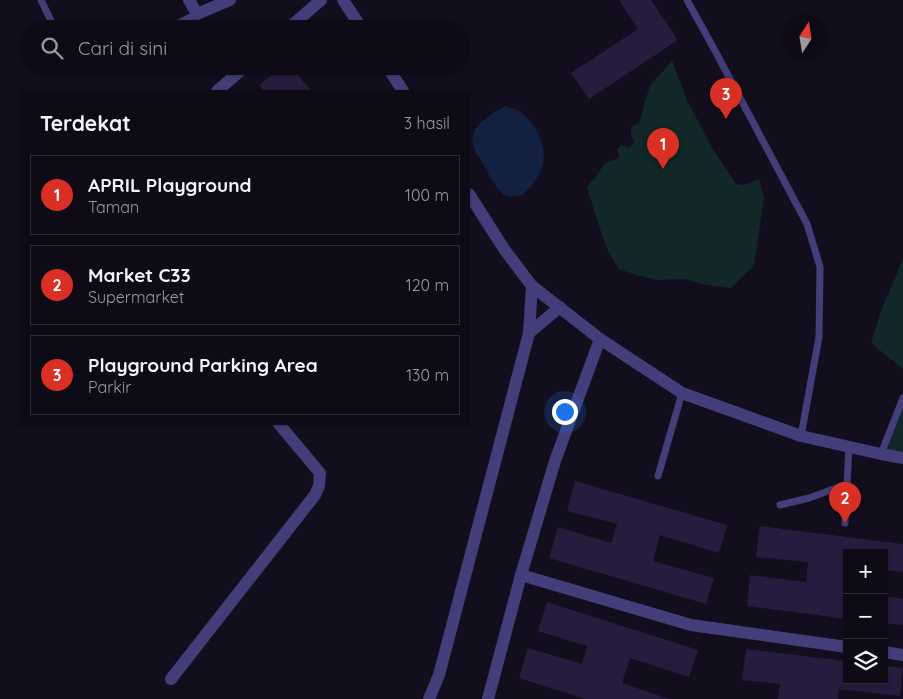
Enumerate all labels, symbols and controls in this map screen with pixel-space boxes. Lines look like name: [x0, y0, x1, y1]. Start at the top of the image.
north arrow: [783, 15, 828, 60]
search box: [20, 20, 470, 75]
icon: search: [38, 34, 66, 62]
text: Cari di sini: [78, 36, 167, 60]
pin: 3: [710, 78, 742, 119]
text: Terdekat: [40, 110, 131, 136]
text: 3 hasil: [404, 113, 450, 133]
pin: 1: [647, 128, 679, 169]
text: APRIL Playground: [88, 173, 251, 197]
text: 1: [54, 185, 60, 205]
text: 100 m: [405, 185, 449, 205]
text: Taman: [88, 197, 139, 217]
text: Market C33: [88, 263, 191, 287]
text: 2: [52, 275, 62, 295]
text: 120 m: [406, 275, 449, 295]
text: Supermarket: [88, 287, 184, 307]
text: Playground Parking Area: [88, 353, 318, 377]
text: 3: [53, 365, 61, 385]
text: 130 m: [406, 365, 449, 385]
text: Parkir: [88, 377, 131, 397]
your location: [552, 399, 578, 425]
pin: 2: [829, 482, 861, 523]
map controls: [843, 549, 888, 684]
button: +: [843, 549, 888, 594]
button: −: [843, 594, 888, 639]
button: layers: [843, 639, 888, 684]

